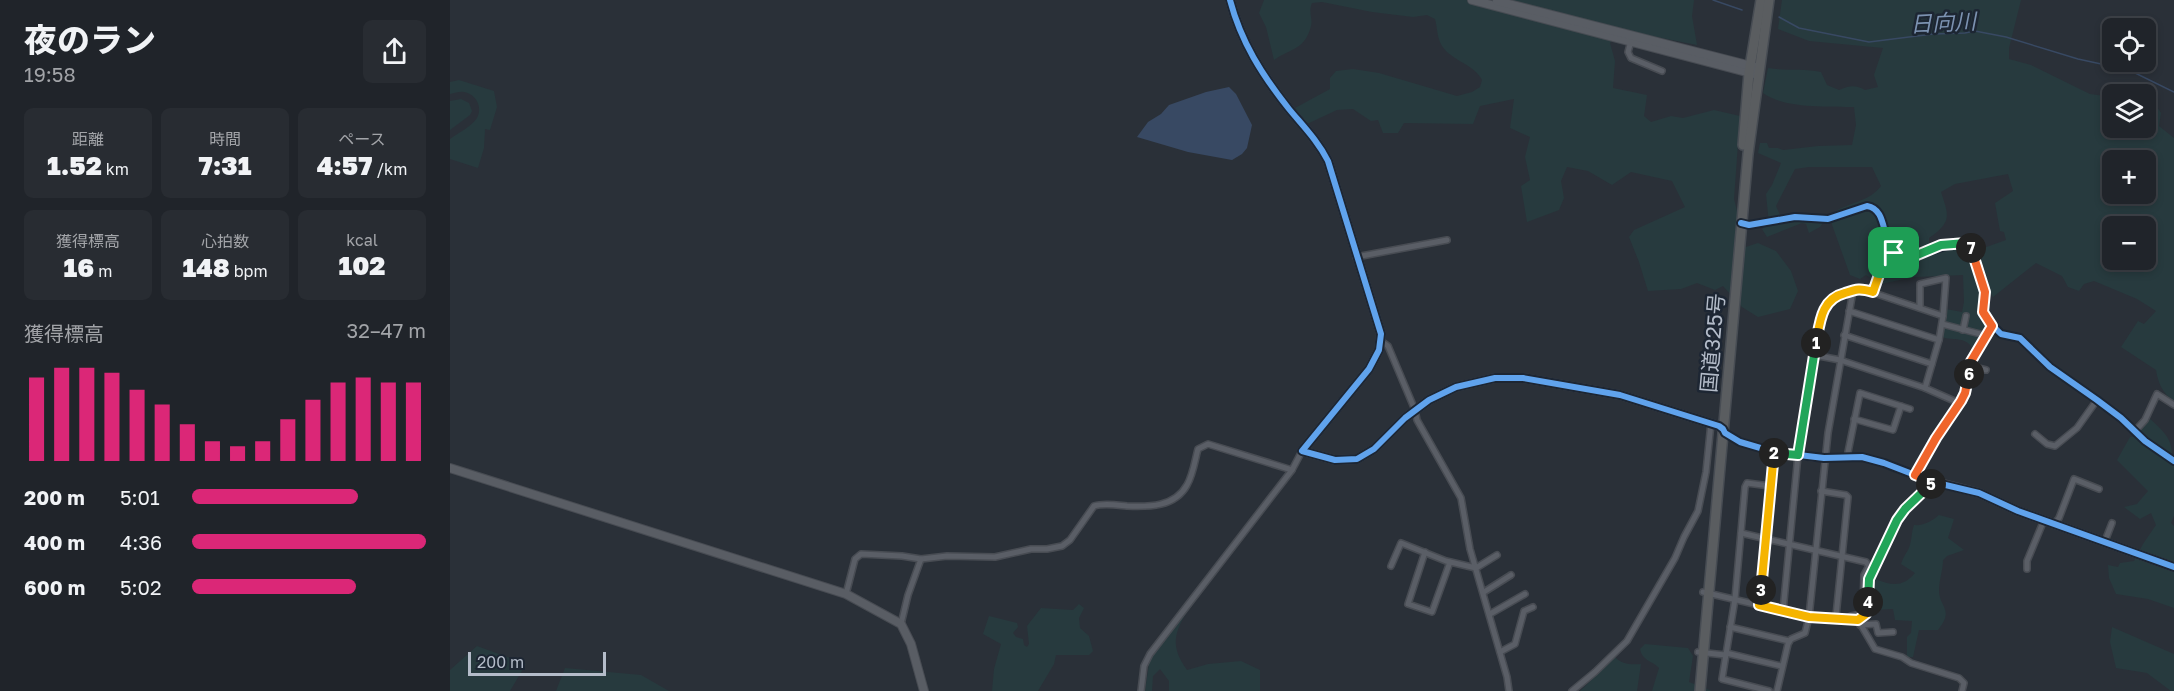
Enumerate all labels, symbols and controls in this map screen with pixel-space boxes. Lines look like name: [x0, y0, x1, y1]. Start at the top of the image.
water label: 日向川: [1909, 7, 1979, 37]
map controls: [2102, 18, 2156, 270]
button: locate: [2102, 18, 2156, 72]
text: 夜のラン: [24, 20, 156, 59]
button: share: [363, 20, 426, 83]
text: 19:58: [24, 62, 76, 86]
button: layers: [2102, 84, 2156, 138]
text: 距離: [72, 129, 104, 149]
text: 時間: [209, 129, 241, 149]
text: ペース: [338, 129, 386, 149]
text: 1.52: [47, 150, 102, 181]
text: 7:31: [199, 150, 251, 181]
text: 4:57: [317, 150, 372, 181]
button: +: [2102, 150, 2156, 204]
text: km: [102, 159, 129, 179]
text: /km: [372, 159, 407, 179]
button: −: [2102, 216, 2156, 270]
pin: [1868, 227, 1919, 278]
text: kcal: [346, 230, 378, 250]
text: 獲得標高: [56, 231, 120, 251]
text: 心拍数: [201, 231, 249, 251]
pin: 7: [1956, 233, 1986, 263]
icon: arrive: [1877, 236, 1910, 269]
text: 7: [1967, 238, 1975, 258]
text: 102: [338, 250, 386, 281]
text: 16: [64, 252, 94, 283]
text: 148: [182, 252, 230, 283]
text: m: [94, 261, 112, 281]
text: bpm: [230, 261, 268, 281]
street label: 国道325号: [1695, 292, 1729, 394]
text: 32–47 m: [347, 318, 426, 342]
text: 獲得標高: [24, 321, 104, 345]
pin: 1: [1801, 328, 1831, 358]
text: 1: [1812, 333, 1820, 353]
pin: 6: [1954, 359, 1984, 389]
text: 6: [1964, 364, 1974, 384]
pin: 2: [1759, 438, 1789, 468]
text: 2: [1769, 443, 1779, 463]
pin: 5: [1916, 469, 1946, 499]
text: 5: [1926, 474, 1936, 494]
text: 200 m: [24, 485, 85, 509]
text: 5:01: [120, 485, 160, 509]
text: 400 m: [24, 530, 85, 554]
text: 4:36: [120, 530, 162, 554]
text: 600 m: [24, 575, 85, 599]
text: 5:02: [120, 575, 162, 599]
pin: 3: [1746, 575, 1776, 605]
text: 3: [1756, 580, 1766, 600]
pin: 4: [1853, 587, 1883, 617]
text: 4: [1863, 592, 1873, 612]
scale bar: [468, 649, 606, 676]
text: 200 m: [477, 652, 524, 672]

